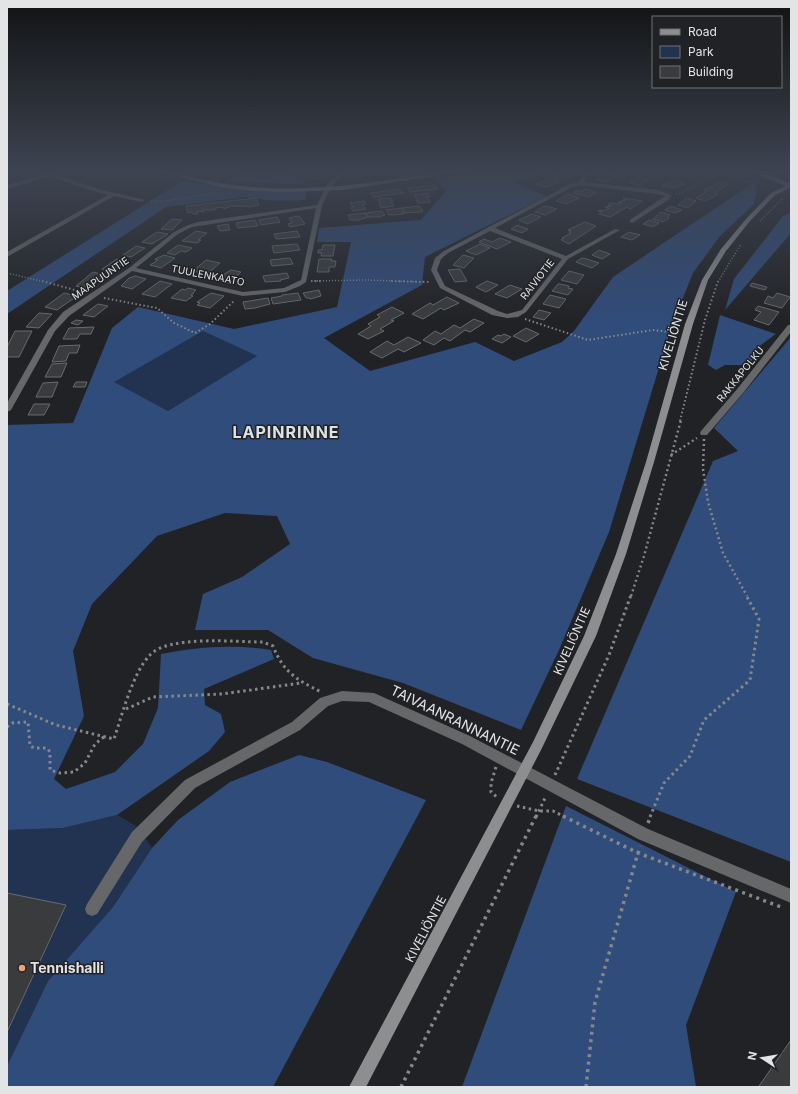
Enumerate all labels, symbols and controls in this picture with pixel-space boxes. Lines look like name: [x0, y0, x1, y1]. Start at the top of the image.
legend: [652, 16, 782, 88]
text: Road: [688, 24, 717, 39]
text: Park: [688, 44, 714, 59]
text: Building: [688, 64, 733, 79]
street label: MAAPUUNTIE: [69, 254, 131, 302]
street label: RAIVIOTIE: [517, 256, 557, 302]
street label: TUULENKAATO: [170, 262, 246, 288]
street label: KIVELIÖNTIE: [655, 298, 690, 372]
street label: RAKKAPOLKU: [714, 344, 766, 404]
district label: LAPINRINNE: [232, 422, 340, 442]
street label: KIVELIÖNTIE: [550, 604, 593, 677]
street label: TAIVAANRANNANTIE: [388, 681, 522, 758]
street label: KIVELIÖNTIE: [402, 893, 449, 965]
place label: Tennishalli: [30, 959, 104, 976]
marker: Tennishalli: [17, 963, 27, 973]
north arrow: [742, 1038, 782, 1078]
text: N: [744, 1050, 760, 1061]

